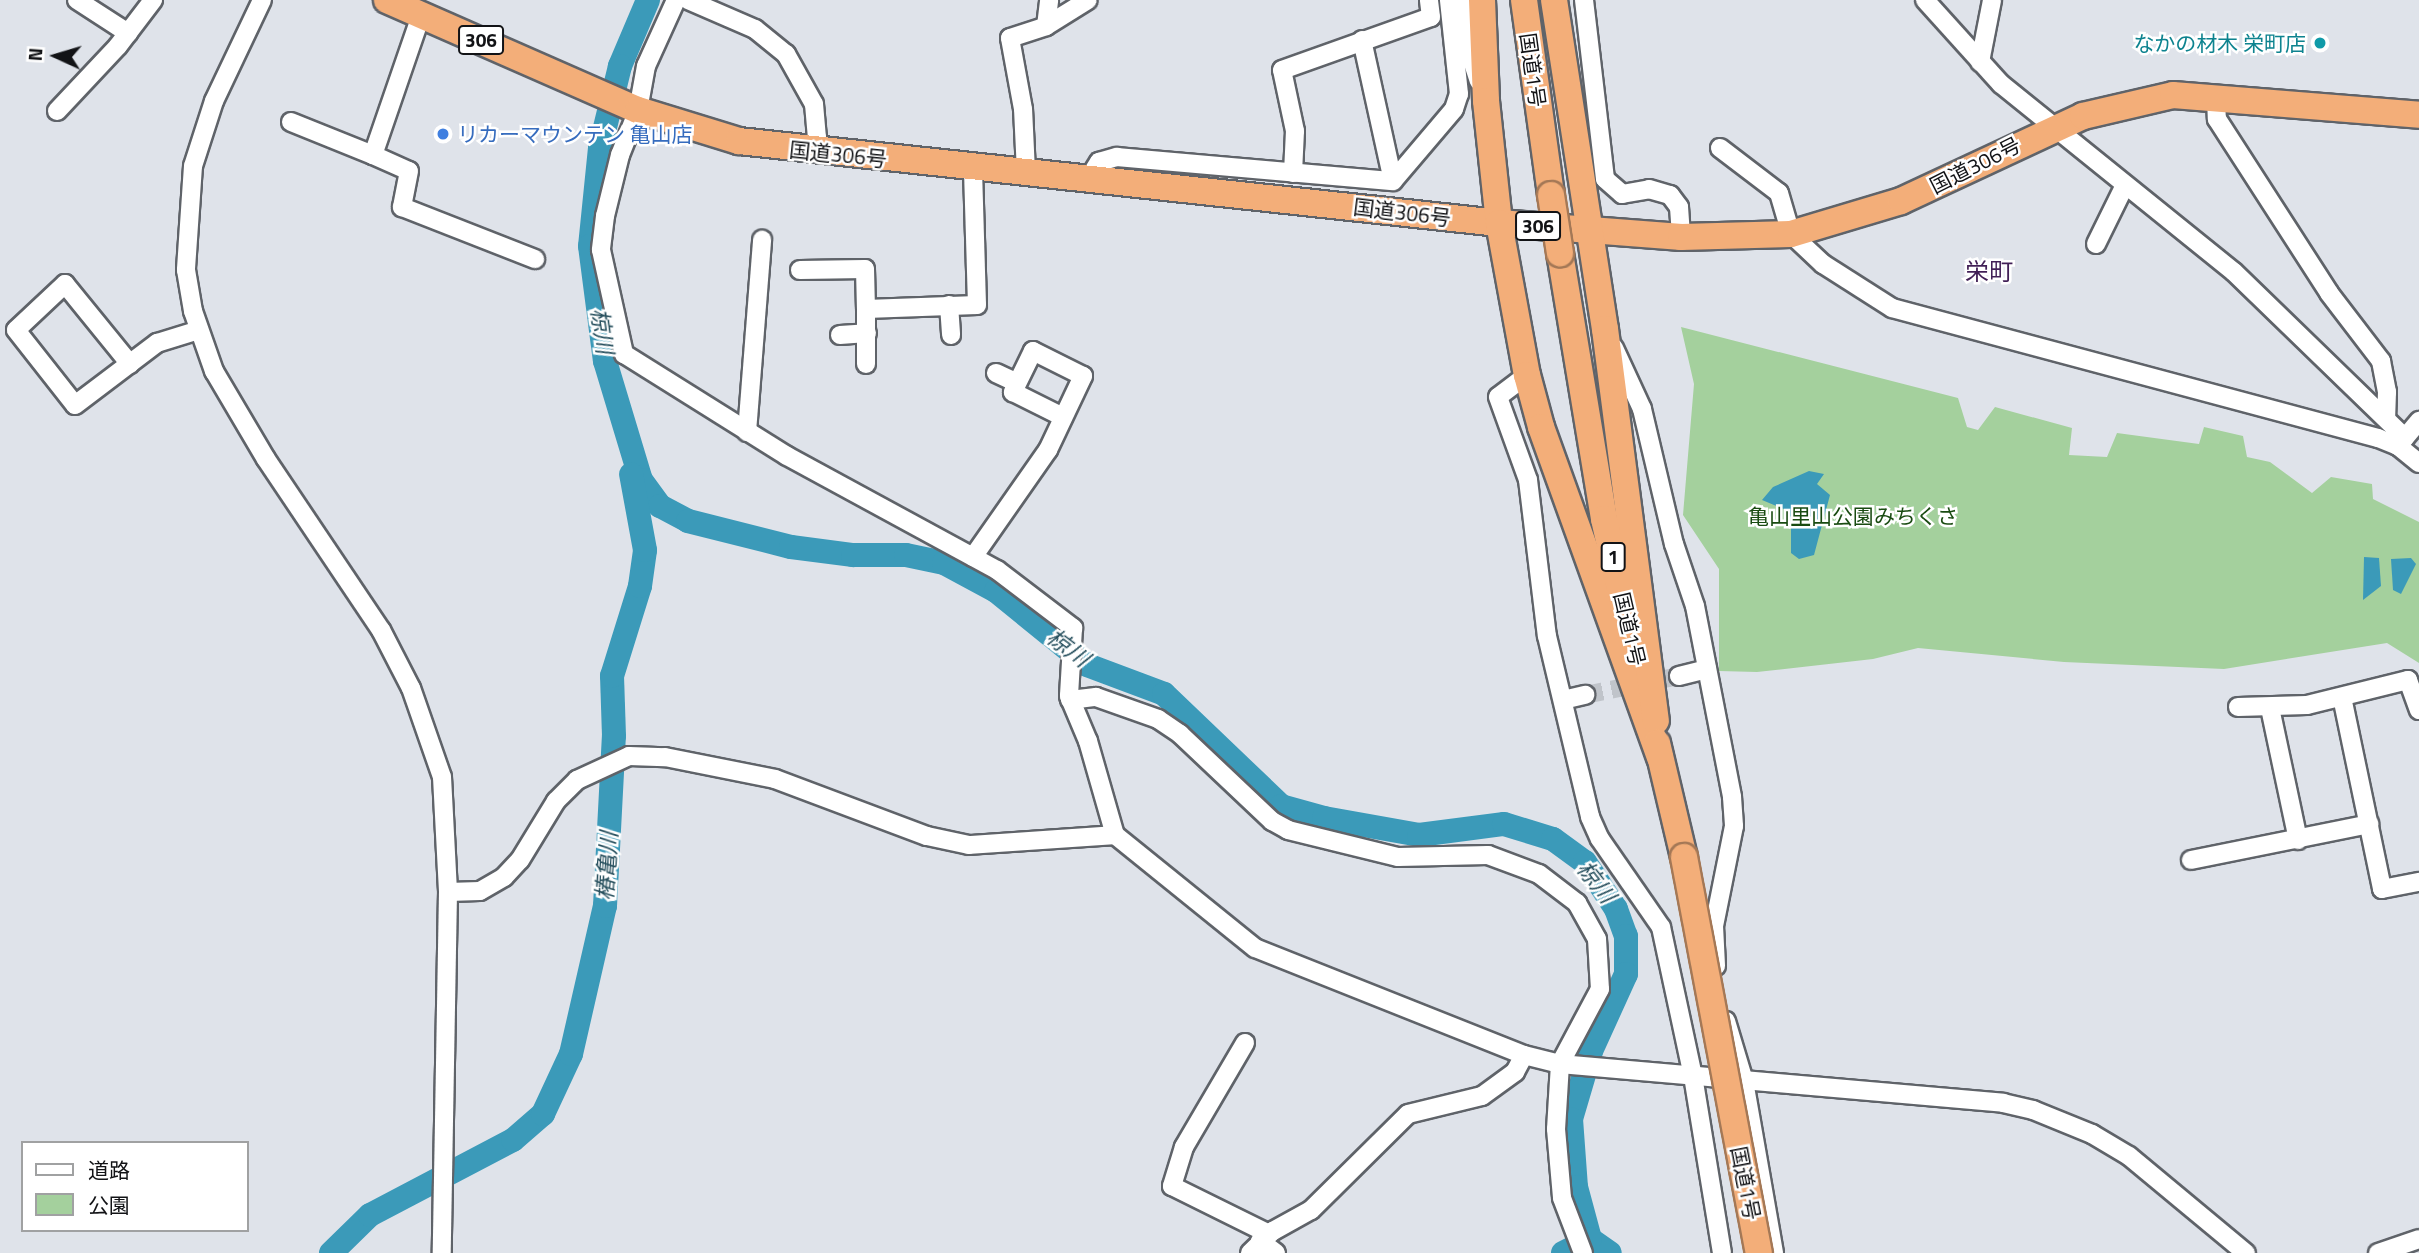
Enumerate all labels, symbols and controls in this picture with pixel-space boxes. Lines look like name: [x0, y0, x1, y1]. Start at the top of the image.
north arrow: [21, 21, 91, 91]
road number: 306: [456, 24, 505, 56]
place label: なかの材木 栄町店: [2133, 30, 2306, 56]
street label: 国道1号: [1515, 31, 1551, 109]
marker: なかの材木 栄町店: [2312, 35, 2328, 51]
text: N: [20, 47, 49, 62]
place label: リカーマウンテン 亀山店: [457, 121, 693, 147]
marker: リカーマウンテン 亀山店: [435, 126, 451, 142]
street label: 国道306号: [1925, 131, 2025, 199]
street label: 国道306号: [788, 136, 888, 172]
street label: 国道306号: [1352, 194, 1452, 230]
road number: 306: [1514, 210, 1562, 242]
district label: 栄町: [1965, 258, 2013, 286]
water label: 椋川: [585, 306, 619, 356]
park label: 亀山里山公園みちくさ: [1748, 503, 1958, 529]
road number: 1: [1599, 542, 1627, 572]
street label: 国道1号: [1609, 590, 1651, 668]
water label: 椋川: [1041, 623, 1095, 673]
water label: 椿亀川: [591, 831, 623, 901]
water label: 椋川: [1571, 855, 1621, 909]
legend: [21, 1141, 248, 1232]
street label: 国道1号: [1726, 1144, 1766, 1222]
text: 道路: [88, 1154, 130, 1186]
text: 公園: [88, 1189, 130, 1221]

